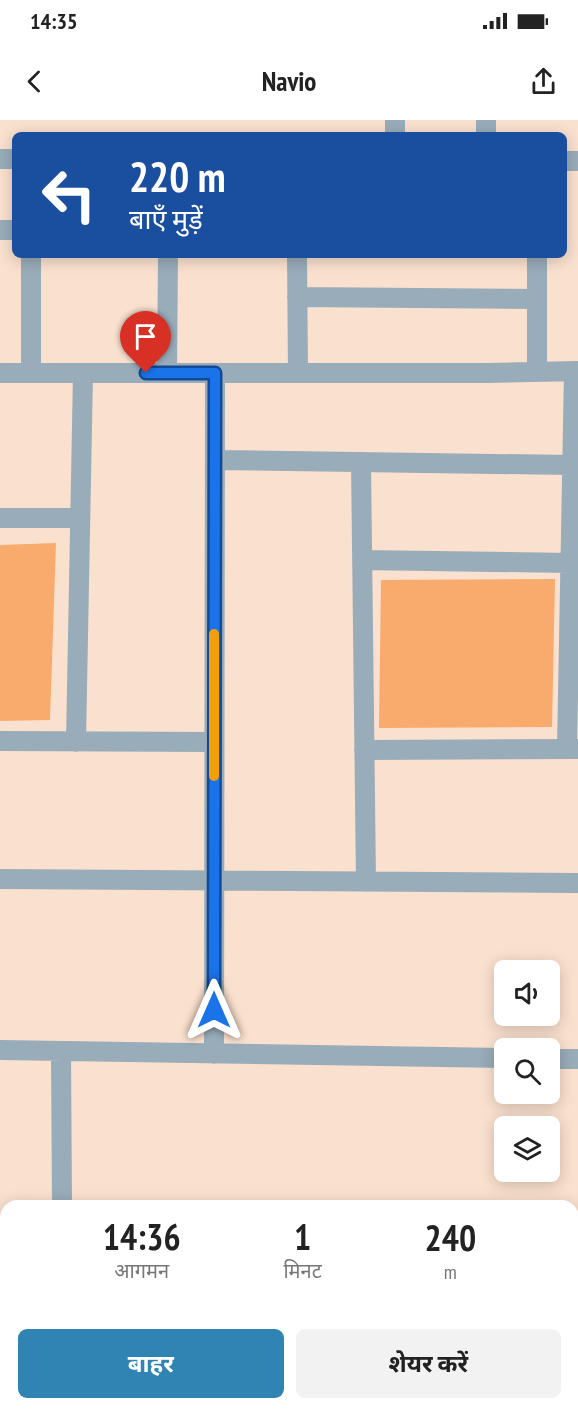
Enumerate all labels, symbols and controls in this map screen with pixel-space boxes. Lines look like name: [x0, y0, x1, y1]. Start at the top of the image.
text: 14:35: [30, 7, 78, 35]
text: Navio: [262, 64, 316, 98]
icon: back: [18, 65, 51, 98]
icon: share: [527, 65, 560, 98]
text: 220 m: [129, 149, 226, 204]
icon: left: [30, 156, 108, 234]
text: बाएँ मुड़ें: [129, 202, 203, 236]
pin: [120, 311, 171, 373]
icon: arrive: [129, 320, 162, 353]
map controls: [494, 960, 560, 1182]
button: sound: [494, 960, 560, 1026]
position arrow: [182, 978, 246, 1042]
button: search: [494, 1038, 560, 1104]
button: layers: [494, 1116, 560, 1182]
text: 14:36: [103, 1213, 181, 1260]
text: 1: [294, 1213, 311, 1260]
text: 240: [425, 1214, 476, 1261]
text: आगमन: [114, 1258, 169, 1284]
text: मिनट: [283, 1258, 322, 1284]
text: m: [444, 1259, 457, 1285]
button: बाहर: [18, 1329, 284, 1398]
button: शेयर करें: [296, 1329, 561, 1398]

